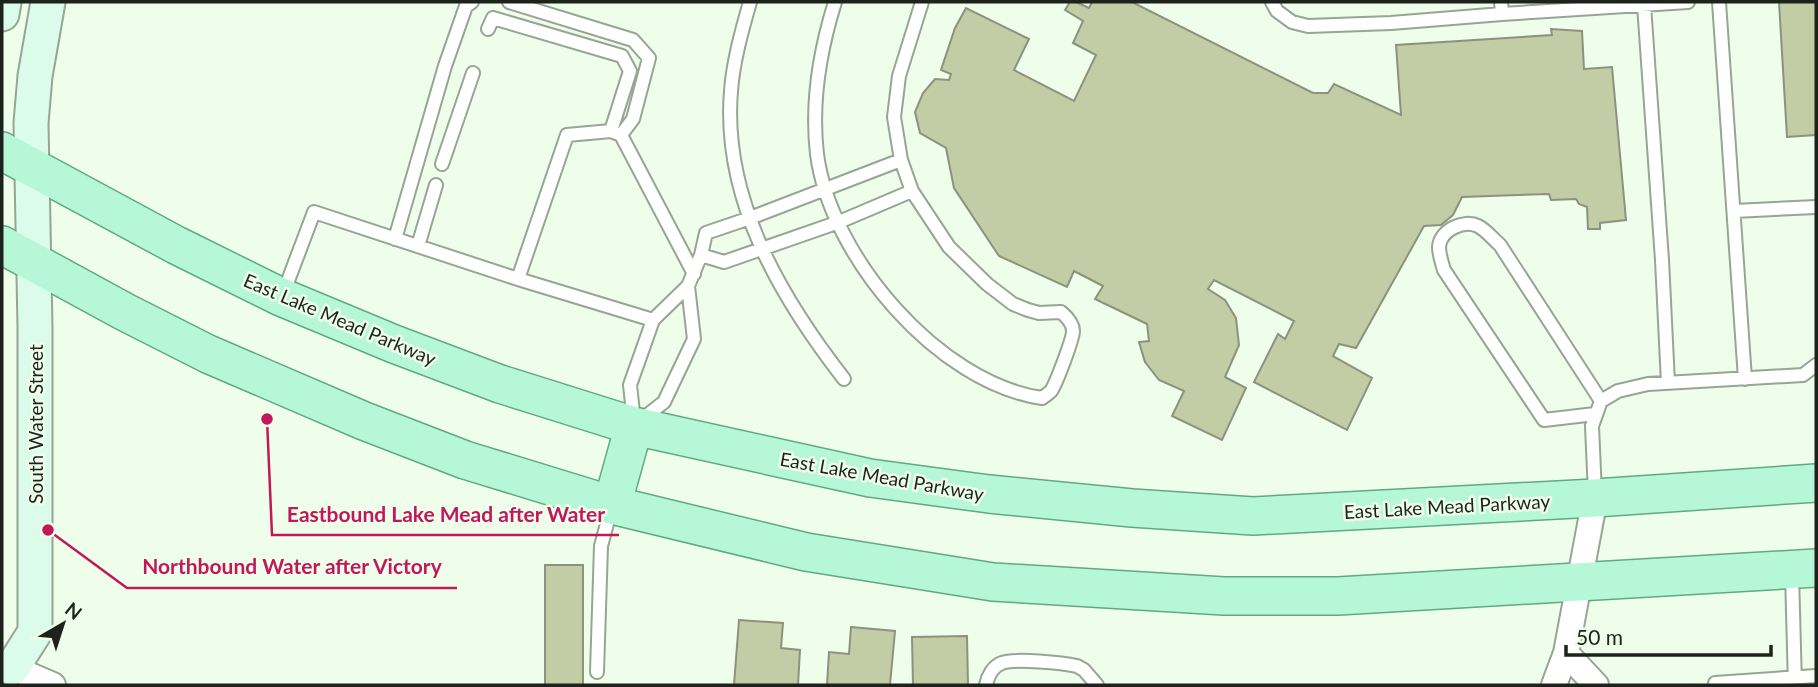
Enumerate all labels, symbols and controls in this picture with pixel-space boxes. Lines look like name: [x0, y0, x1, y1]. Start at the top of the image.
street label: East Lake Mead Parkway: [240, 268, 440, 370]
street label: South Water Street: [24, 344, 47, 504]
street label: East Lake Mead Parkway: [778, 447, 986, 505]
street label: East Lake Mead Parkway: [1343, 489, 1551, 523]
callout: Eastbound Lake Mead after Water: [272, 493, 619, 535]
text: Eastbound Lake Mead after Water: [287, 501, 605, 526]
callout: Northbound Water after Victory: [127, 546, 457, 588]
text: Northbound Water after Victory: [142, 553, 443, 578]
north arrow: [28, 589, 98, 659]
text: N: [61, 597, 87, 624]
scale bar: [1566, 614, 1771, 658]
text: 50 m: [1576, 624, 1623, 649]

